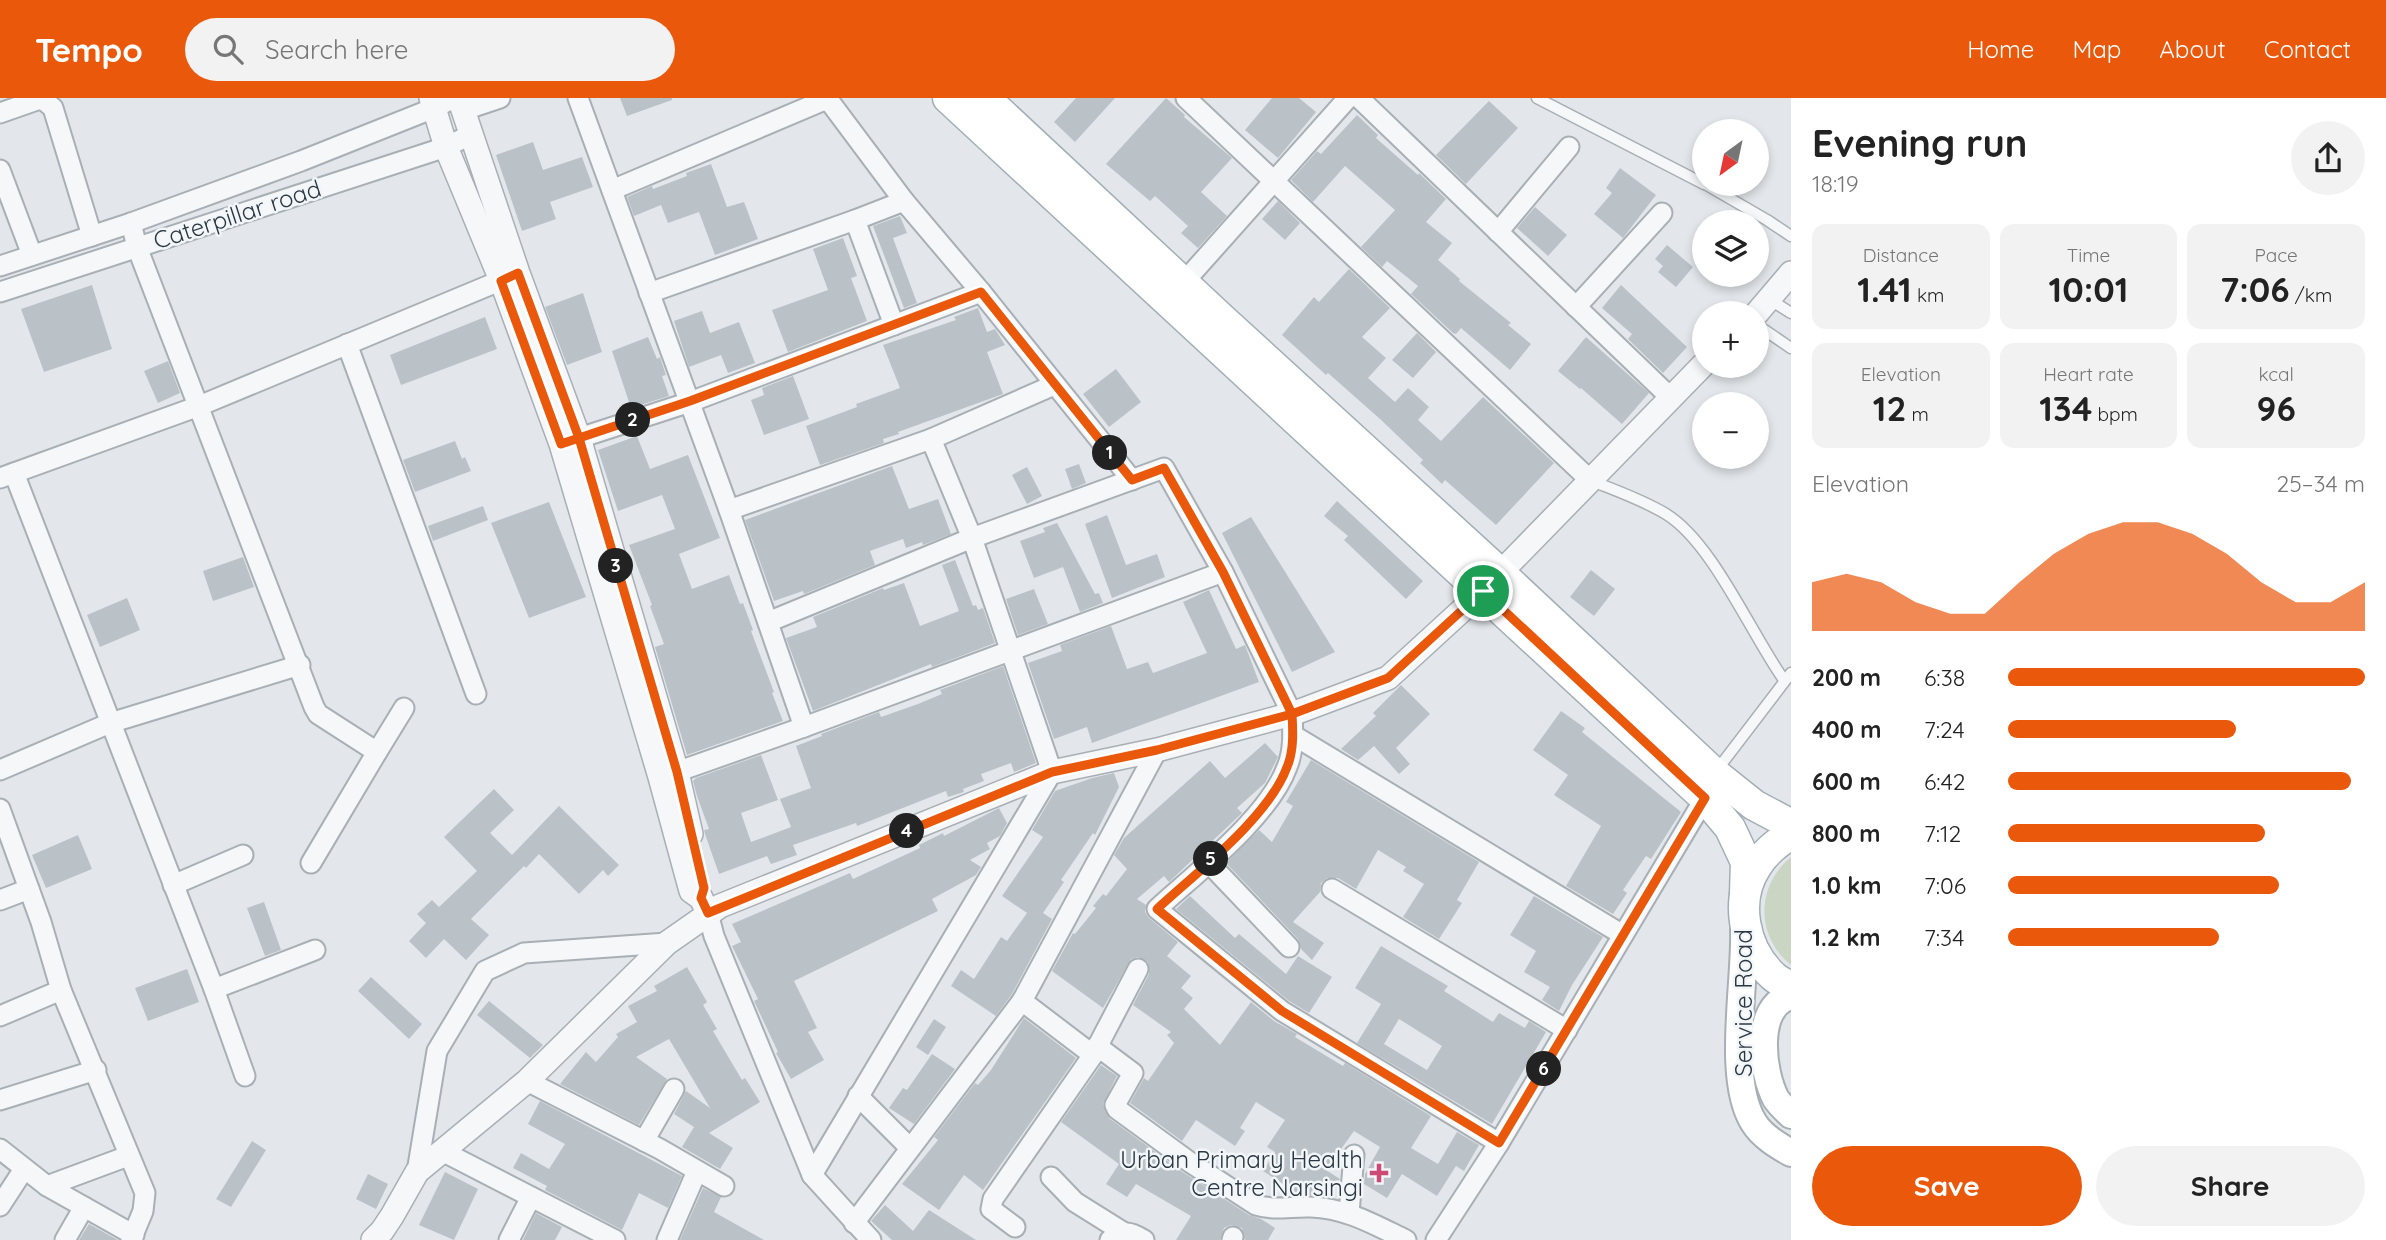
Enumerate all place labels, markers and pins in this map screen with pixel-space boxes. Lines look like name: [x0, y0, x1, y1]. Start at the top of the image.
pin: 2: [616, 402, 650, 438]
pin: 1: [1092, 436, 1128, 470]
pin: 3: [598, 548, 634, 584]
pin: [1453, 561, 1513, 621]
pin: 4: [890, 814, 925, 848]
pin: 5: [1194, 842, 1228, 876]
pin: 6: [1526, 1052, 1562, 1086]
place label: Urban Primary Health Centre Narsingi: [1120, 1144, 1363, 1202]
marker: Urban Primary Health Centre Narsingi: [1369, 1163, 1389, 1183]

